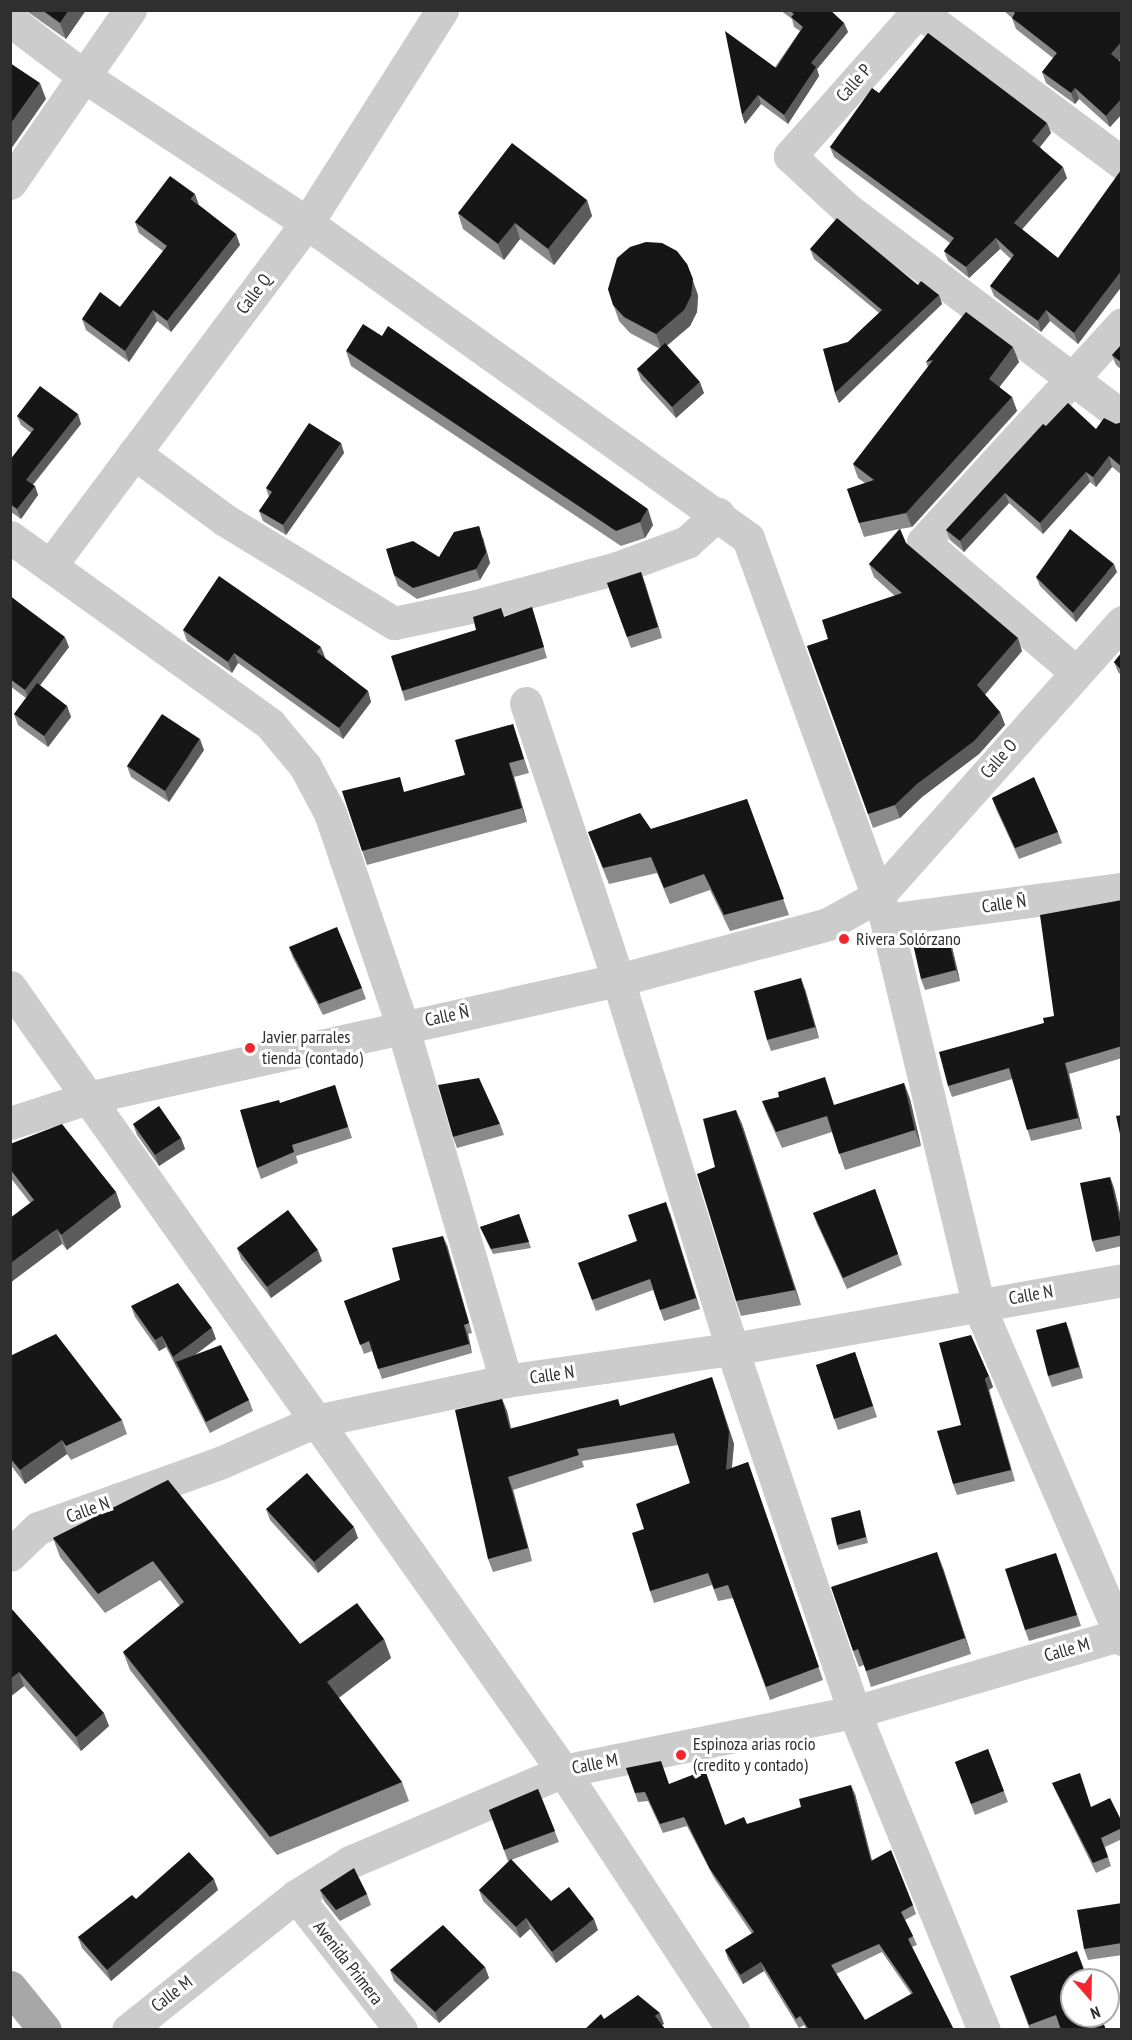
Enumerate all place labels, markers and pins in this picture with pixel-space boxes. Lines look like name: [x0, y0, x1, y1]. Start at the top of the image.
place label: Rivera Solórzano: [856, 928, 961, 950]
marker: Rivera Solórzano: [837, 932, 851, 946]
place label: Javier parrales tienda (contado): [262, 1027, 363, 1070]
marker: Javier parrales tienda (contado): [243, 1041, 257, 1055]
place label: Espinoza arias rocio (credito y contado): [693, 1734, 815, 1776]
marker: Espinoza arias rocio (credito y contado): [674, 1748, 688, 1762]

